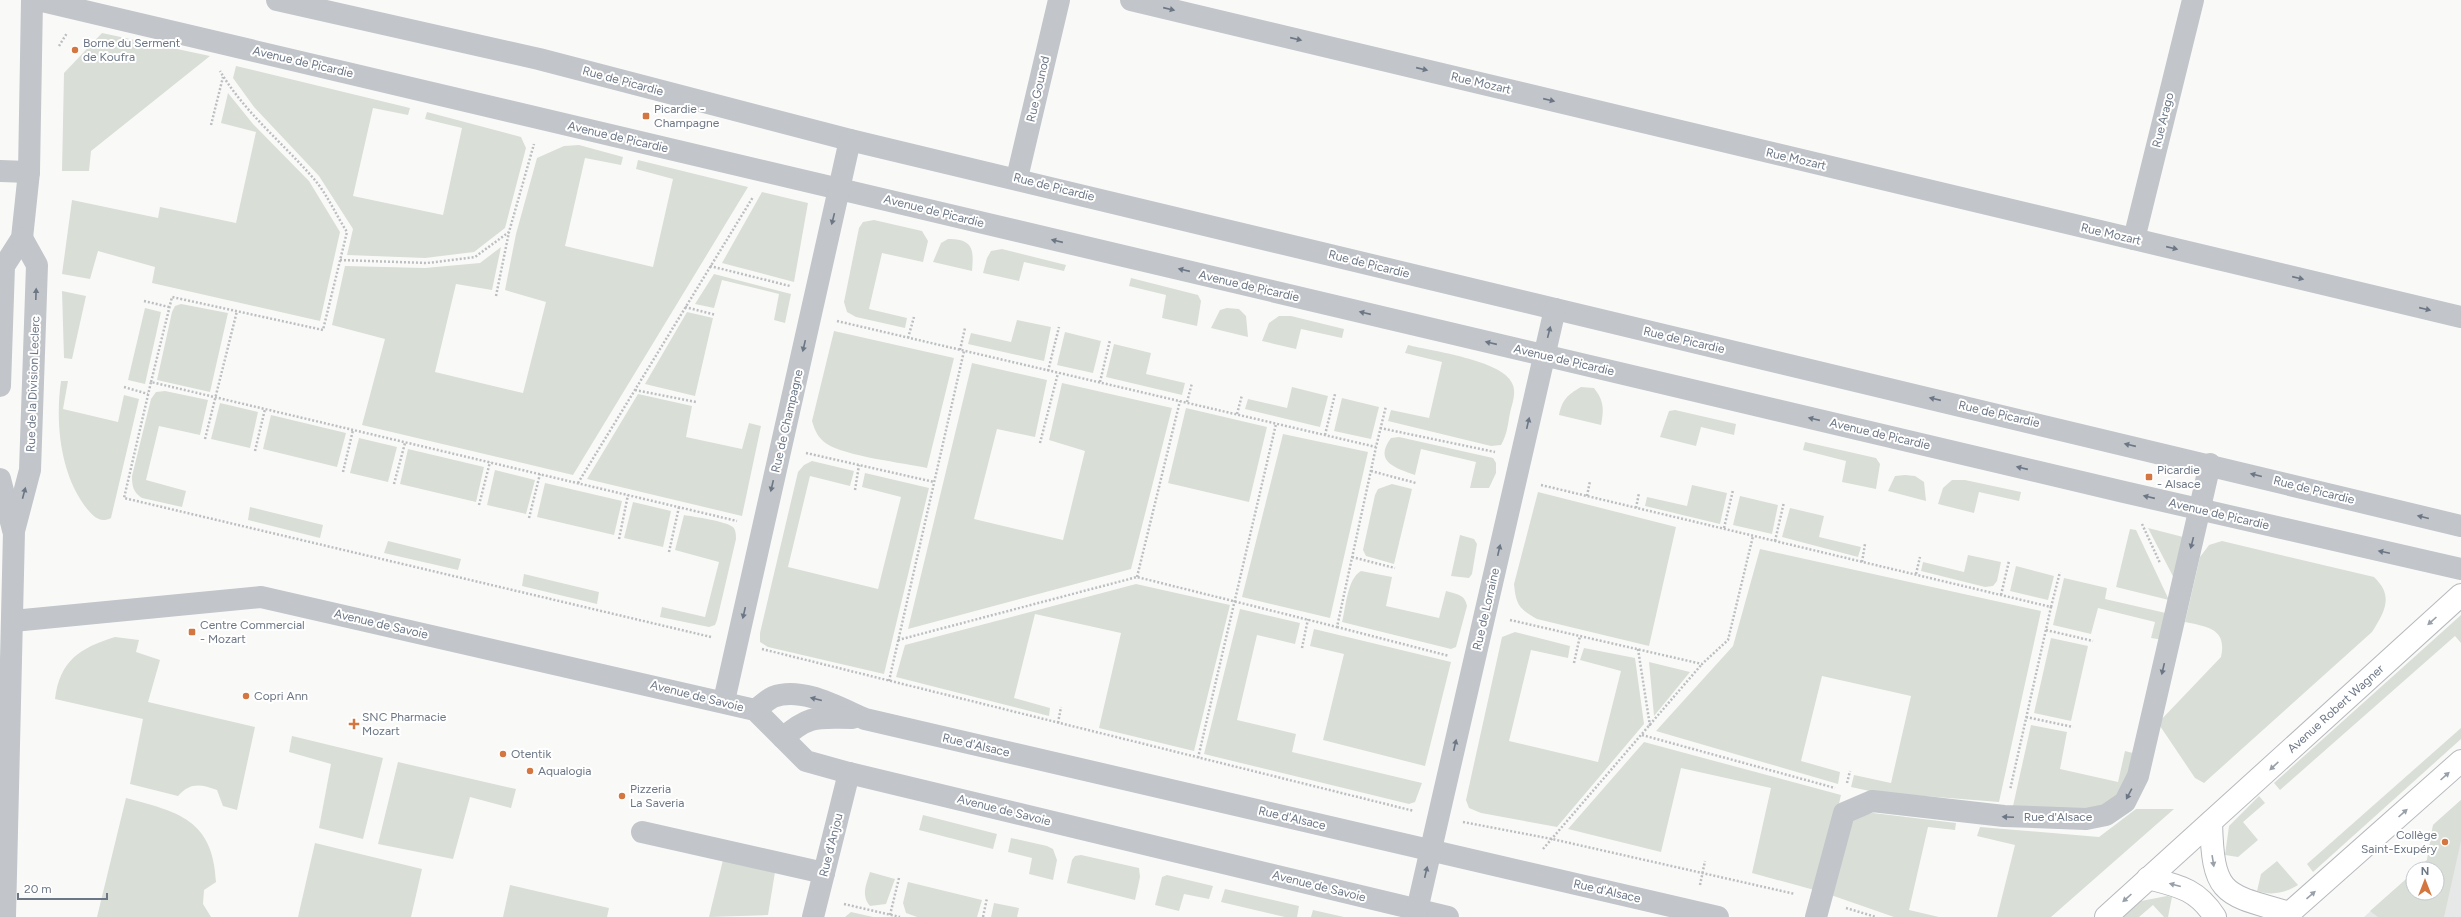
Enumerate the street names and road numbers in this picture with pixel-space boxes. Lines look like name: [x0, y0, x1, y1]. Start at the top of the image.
street label: Avenue de Picardie: [251, 44, 355, 80]
street label: Rue Gounod: [1024, 55, 1052, 123]
street label: Rue de Picardie: [581, 63, 665, 99]
street label: Rue Mozart: [1449, 69, 1513, 97]
street label: Rue Arago: [2149, 91, 2177, 149]
street label: Avenue de Picardie: [566, 119, 670, 155]
street label: Rue Mozart: [1764, 145, 1828, 173]
street label: Rue de Picardie: [1012, 170, 1096, 204]
street label: Avenue de Picardie: [882, 192, 986, 230]
street label: Rue Mozart: [2079, 220, 2143, 248]
street label: Rue de Picardie: [1327, 247, 1411, 281]
street label: Avenue de Picardie: [1197, 268, 1301, 304]
street label: Rue de la Division Leclerc: [24, 315, 42, 452]
street label: Rue de Picardie: [1642, 324, 1726, 356]
street label: Avenue de Picardie: [1512, 342, 1616, 378]
street label: Rue de Champagne: [768, 368, 806, 474]
street label: Rue de Picardie: [1957, 398, 2041, 430]
street label: Avenue de Picardie: [1828, 416, 1932, 452]
street label: Rue de Picardie: [2272, 473, 2356, 507]
street label: Avenue de Picardie: [2167, 496, 2271, 532]
street label: Rue de Lorraine: [1470, 566, 1502, 651]
street label: Avenue de Savoie: [333, 606, 430, 642]
street label: Avenue Robert Wagner: [2285, 662, 2387, 756]
street label: Avenue de Savoie: [649, 678, 746, 714]
street label: Rue d'Alsace: [941, 730, 1011, 760]
street label: Avenue de Savoie: [956, 792, 1053, 828]
street label: Rue d'Alsace: [1257, 803, 1327, 833]
street label: Rue d'Alsace: [2024, 810, 2093, 824]
street label: Rue d'Anjou: [816, 812, 846, 878]
street label: Avenue de Savoie: [1271, 868, 1368, 904]
street label: Rue d'Alsace: [1572, 876, 1642, 906]

